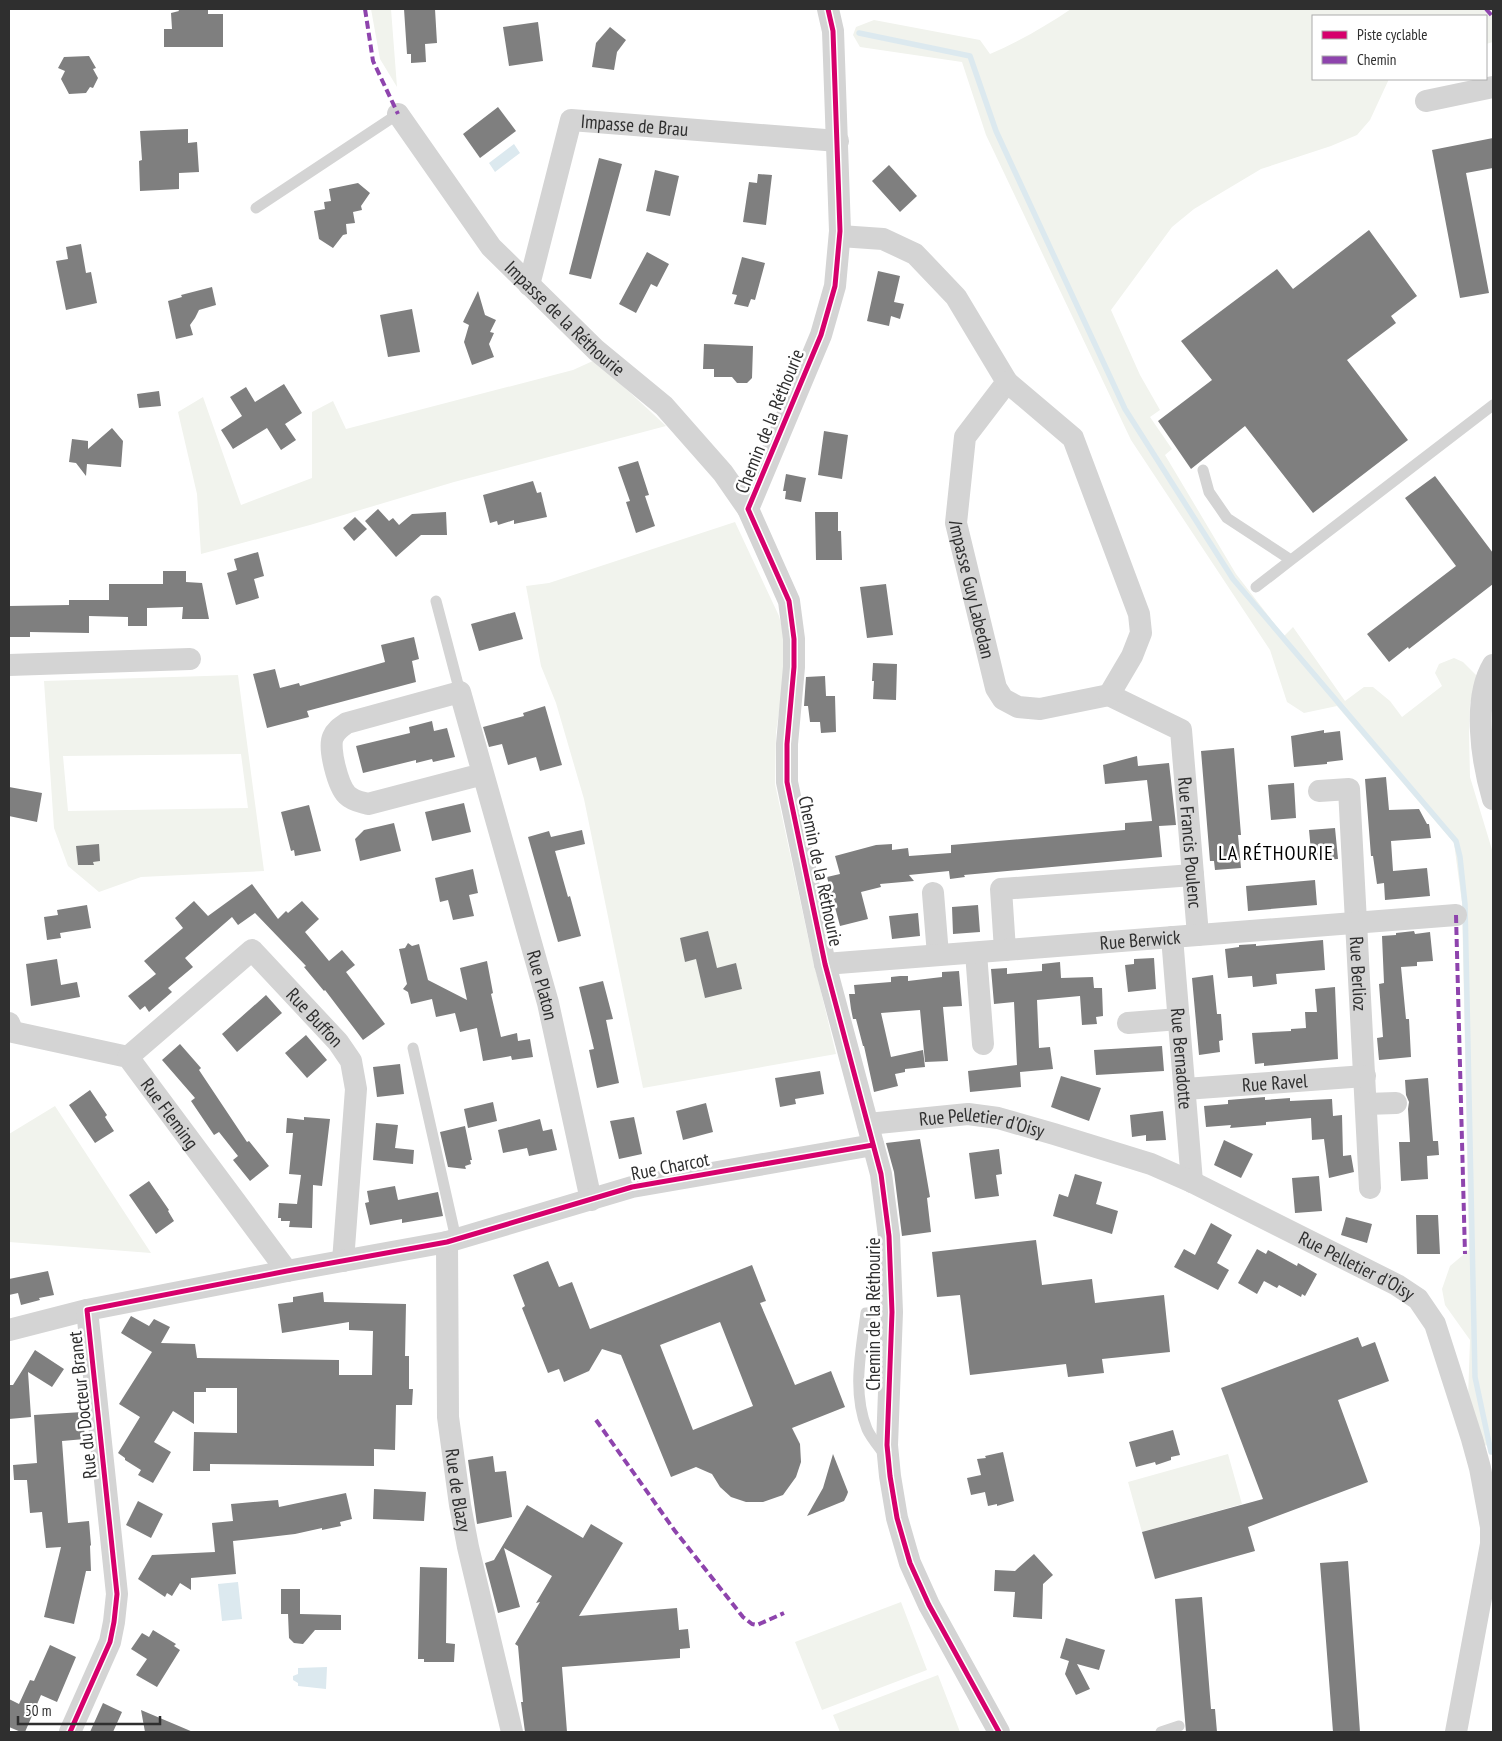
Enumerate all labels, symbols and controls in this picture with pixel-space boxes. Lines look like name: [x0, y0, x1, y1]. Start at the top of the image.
legend: [1312, 15, 1487, 80]
text: Piste cyclable: [1357, 25, 1427, 44]
text: Chemin: [1357, 50, 1396, 69]
street label: Impasse de Brau: [580, 109, 689, 141]
street label: Impasse de la Réthourie: [500, 255, 630, 381]
street label: Chemin de la Réthourie: [729, 345, 809, 497]
street label: Impasse Guy Labedan: [944, 519, 1000, 661]
street label: Rue Francis Poulenc: [1173, 776, 1208, 909]
street label: Chemin de la Réthourie: [793, 793, 849, 949]
district label: LA RÉTHOURIE: [1218, 840, 1334, 866]
street label: Rue Berwick: [1099, 924, 1182, 955]
street label: Rue Berlioz: [1345, 936, 1373, 1012]
street label: Rue Platon: [522, 947, 563, 1022]
street label: Rue Buffon: [281, 983, 349, 1052]
street label: Rue Bernadotte: [1166, 1007, 1198, 1110]
street label: Rue Ravel: [1241, 1068, 1309, 1097]
street label: Rue Fleming: [136, 1073, 204, 1154]
street label: Rue Pelletier d'Oisy: [918, 1102, 1048, 1143]
street label: Rue Charcot: [629, 1147, 712, 1185]
street label: Rue Pelletier d'Oisy: [1295, 1226, 1420, 1306]
street label: Chemin de la Réthourie: [861, 1237, 885, 1391]
street label: Rue du Docteur Branet: [62, 1329, 102, 1480]
street label: Rue de Blazy: [440, 1447, 477, 1535]
scale bar: [18, 1694, 160, 1726]
text: 50 m: [25, 1701, 51, 1720]

